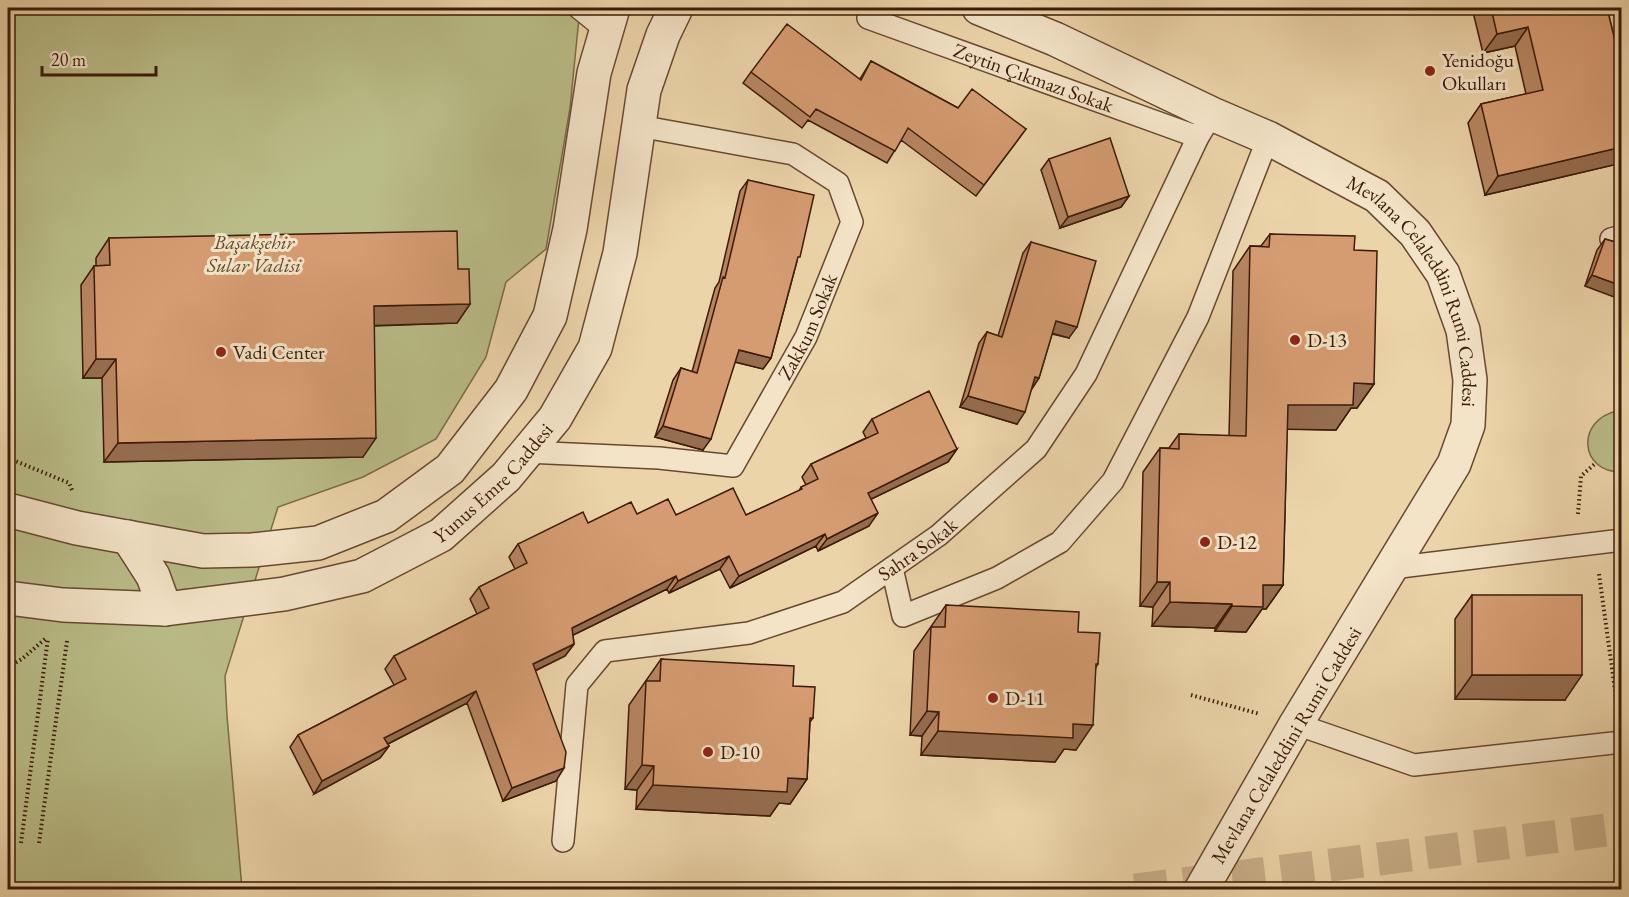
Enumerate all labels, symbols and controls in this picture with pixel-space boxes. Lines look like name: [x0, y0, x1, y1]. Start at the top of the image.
street label: Zeytin Çıkmazı Sokak: [950, 37, 1118, 119]
scale bar: [42, 39, 156, 77]
place label: Yenidoğu Okulları: [1442, 47, 1515, 96]
text: 20 m: [51, 48, 86, 71]
marker: Yenidoğu Okulları: [1423, 64, 1437, 78]
street label: Mevlana Celaleddini Rumi Caddesi: [1342, 169, 1483, 408]
park label: Başakşehir Sular Vadisi: [206, 229, 302, 278]
street label: Zakkum Sokak: [771, 269, 843, 384]
place label: D-13: [1307, 327, 1347, 353]
marker: D-13: [1288, 333, 1302, 347]
place label: Vadi Center: [233, 339, 325, 365]
marker: Vadi Center: [214, 345, 228, 359]
street label: Yunus Emre Caddesi: [429, 417, 559, 550]
street label: Sahra Sokak: [873, 512, 963, 587]
place label: D-12: [1217, 529, 1257, 555]
marker: D-12: [1198, 535, 1212, 549]
street label: Mevlana Celaleddini Rumi Caddesi: [1205, 622, 1367, 868]
place label: D-11: [1005, 685, 1045, 711]
marker: D-11: [986, 691, 1000, 705]
place label: D-10: [720, 739, 760, 765]
marker: D-10: [701, 745, 715, 759]

